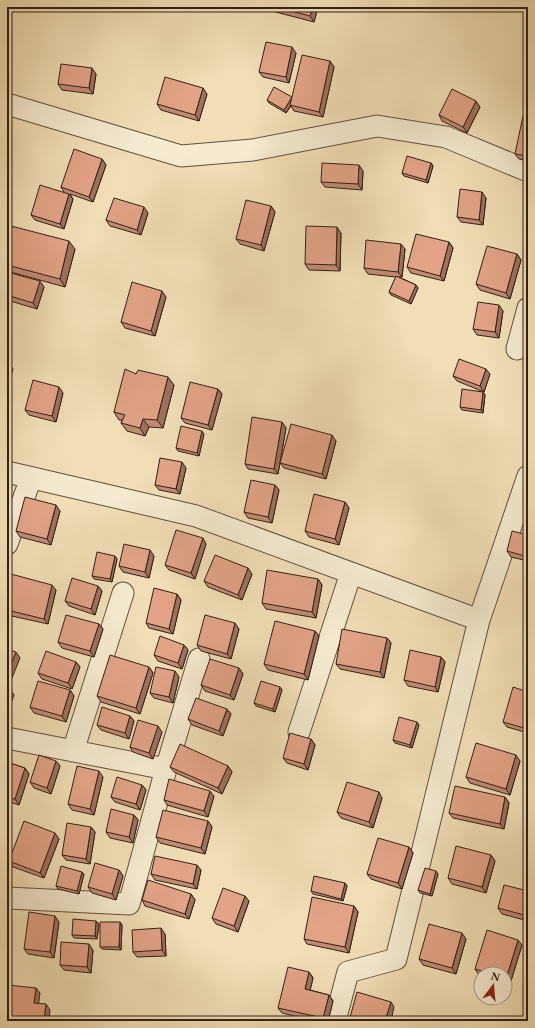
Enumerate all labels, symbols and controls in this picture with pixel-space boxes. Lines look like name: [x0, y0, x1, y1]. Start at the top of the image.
north arrow: [473, 966, 513, 1006]
text: N: [490, 968, 502, 984]

